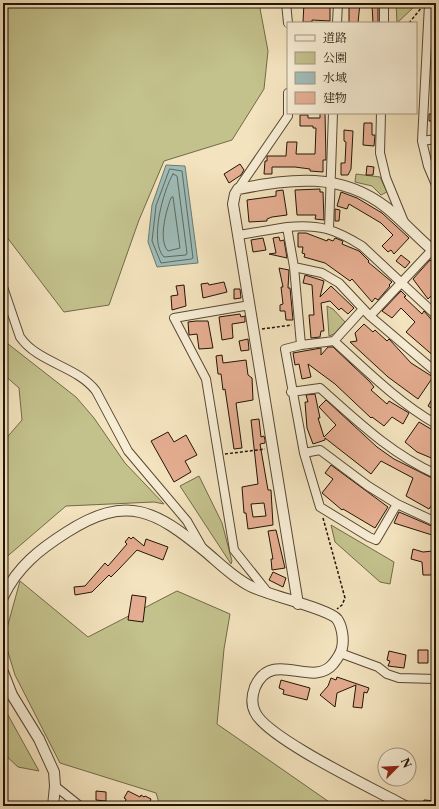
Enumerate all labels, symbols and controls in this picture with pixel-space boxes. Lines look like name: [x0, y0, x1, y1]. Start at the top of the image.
legend: [287, 22, 417, 114]
text: 道路: [323, 30, 347, 45]
text: 公園: [323, 50, 347, 65]
text: 水域: [323, 70, 347, 85]
text: 建物: [323, 90, 347, 105]
north arrow: [377, 747, 417, 787]
text: N: [398, 756, 415, 771]

